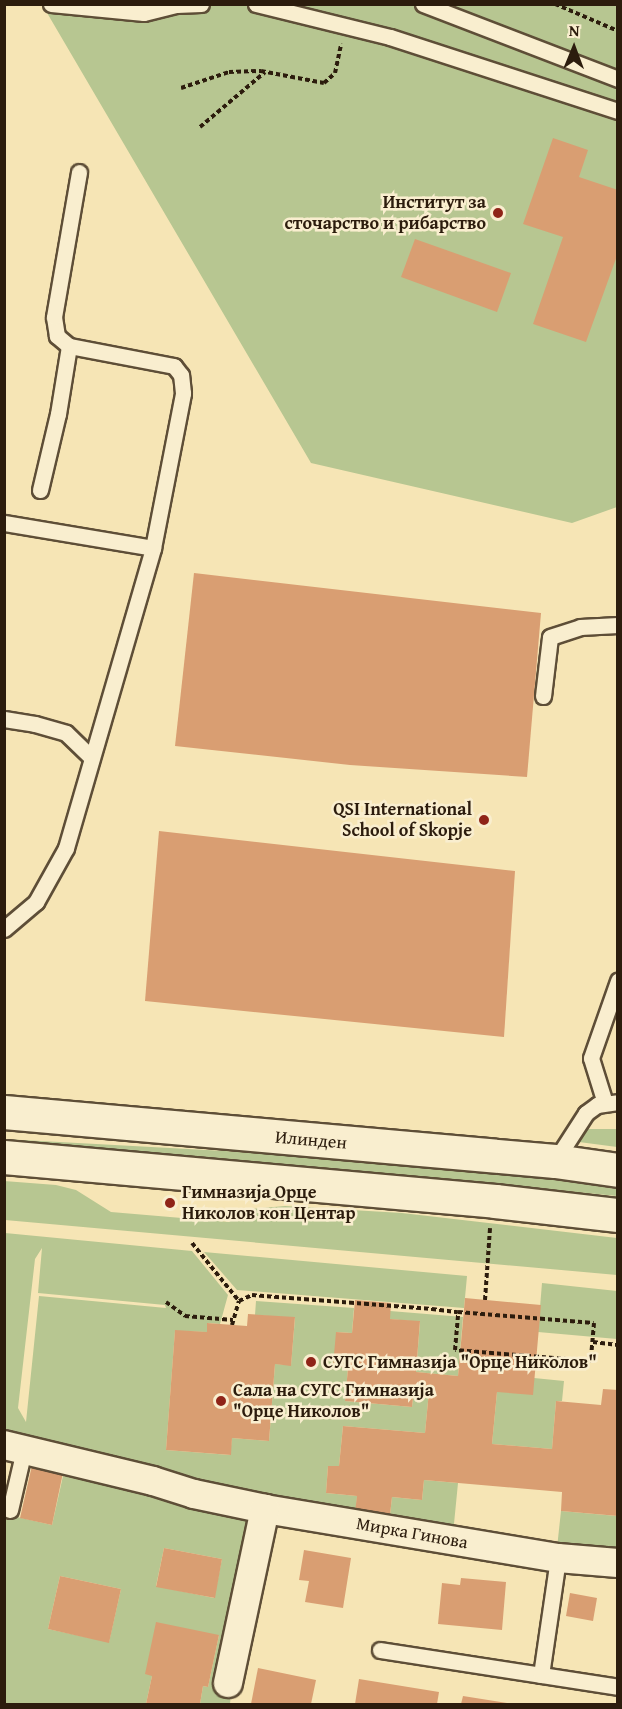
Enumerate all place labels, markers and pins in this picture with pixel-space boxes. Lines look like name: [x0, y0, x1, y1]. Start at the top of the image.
place label: Институт за сточарство и рибарство: [285, 192, 486, 234]
marker: Институт за сточарство и рибарство: [491, 206, 505, 220]
place label: QSI International School of Skopje: [333, 799, 472, 842]
marker: QSI International School of Skopje: [477, 813, 491, 827]
place label: Гимназија Орце Николов кон Центар: [182, 1182, 355, 1224]
marker: Гимназија Орце Николов кон Центар: [163, 1196, 177, 1210]
place label: СУГС Гимназија "Орце Николов": [323, 1351, 597, 1373]
marker: СУГС Гимназија "Орце Николов": [304, 1355, 318, 1369]
place label: Сала на СУГС Гимназија "Орце Николов": [233, 1380, 434, 1422]
marker: Сала на СУГС Гимназија "Орце Николов": [214, 1394, 228, 1408]

